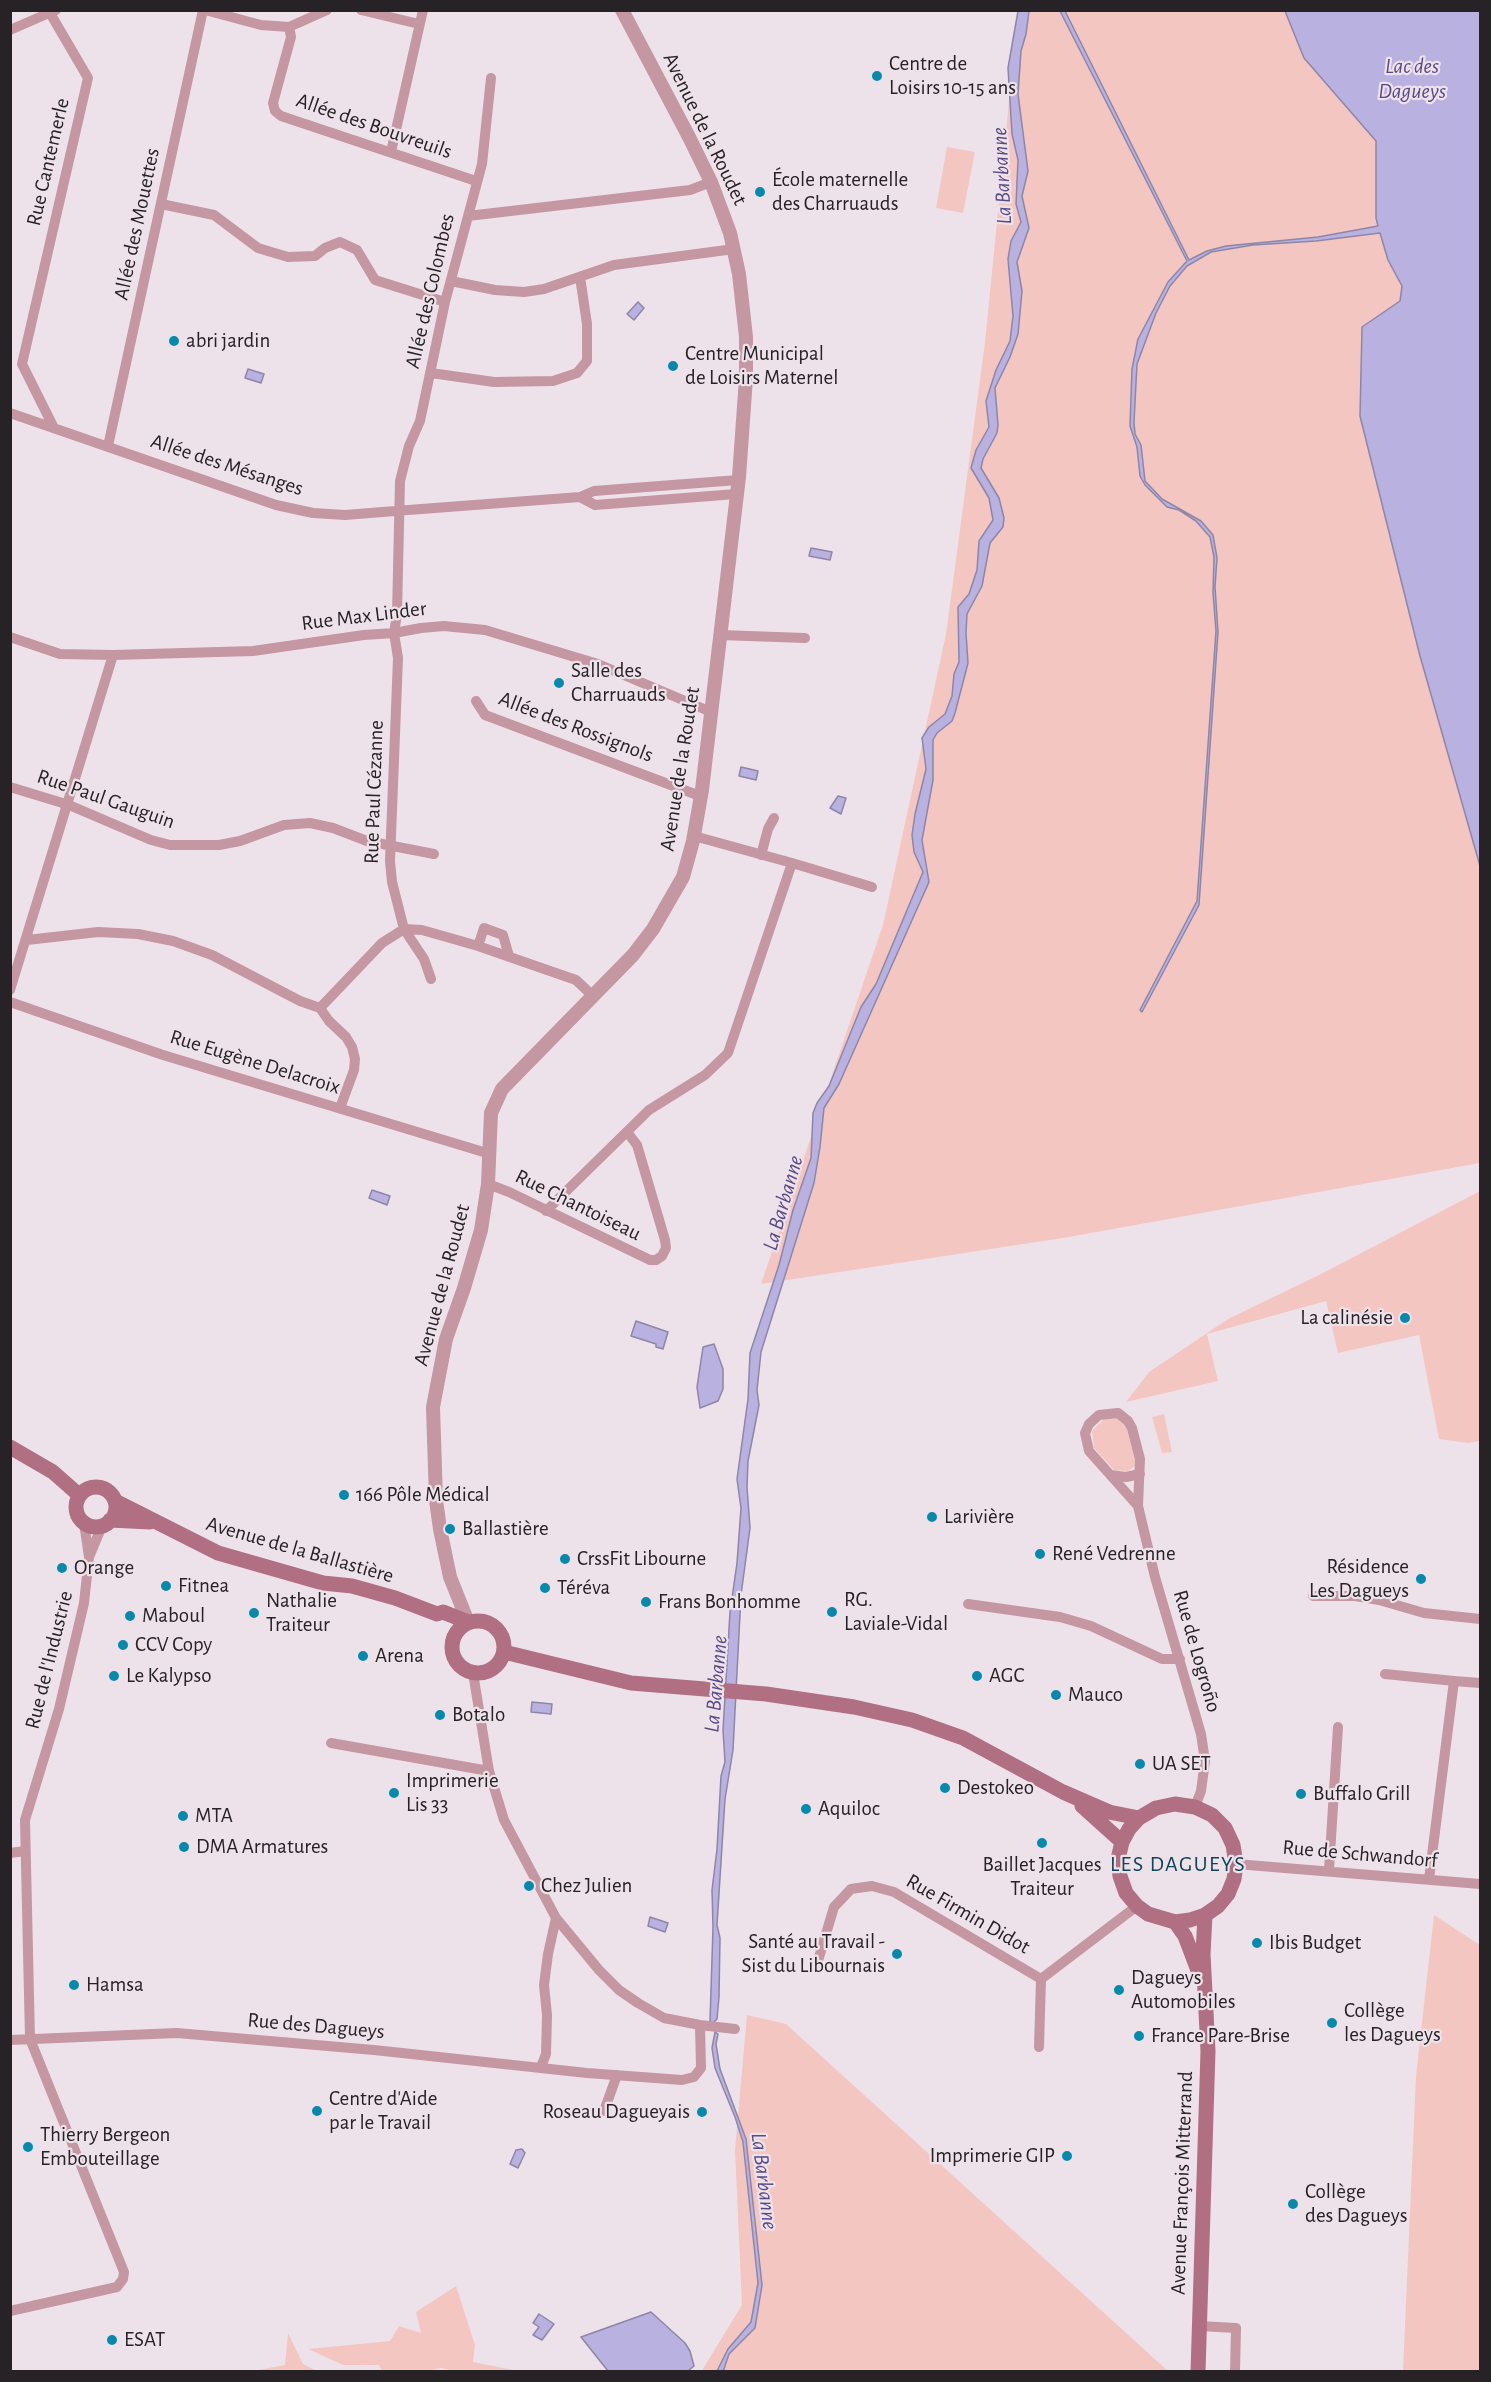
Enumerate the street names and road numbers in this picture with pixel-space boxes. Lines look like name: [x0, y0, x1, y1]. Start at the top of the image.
street label: Avenue de la Roudet: [657, 49, 753, 209]
street label: Allée des Bouvreuils: [293, 88, 455, 164]
street label: Rue Cantemerle: [21, 96, 75, 228]
street label: Allée des Mouettes: [109, 146, 165, 302]
street label: Allée des Colombes: [400, 211, 460, 371]
street label: Allée des Mésanges: [148, 428, 306, 502]
street label: Rue Max Linder: [300, 596, 428, 636]
street label: Avenue de la Roudet: [655, 685, 705, 853]
street label: Allée des Rossignols: [495, 686, 657, 768]
street label: Rue Paul Cézanne: [359, 720, 389, 864]
street label: Rue Paul Gauguin: [34, 764, 178, 834]
street label: Rue Eugène Delacroix: [167, 1024, 343, 1100]
street label: Rue Chantoiseau: [511, 1164, 645, 1246]
street label: Avenue de la Roudet: [408, 1201, 476, 1369]
street label: Avenue de la Ballastière: [203, 1511, 397, 1589]
street label: Rue de Logroño: [1168, 1587, 1226, 1715]
street label: Rue de l'Industrie: [20, 1588, 78, 1732]
street label: Rue de Schwandorf: [1281, 1835, 1439, 1873]
street label: Rue Firmin Didot: [902, 1868, 1034, 1960]
street label: Rue des Dagueys: [246, 2007, 386, 2045]
street label: Avenue François Mitterrand: [1166, 2071, 1198, 2295]

